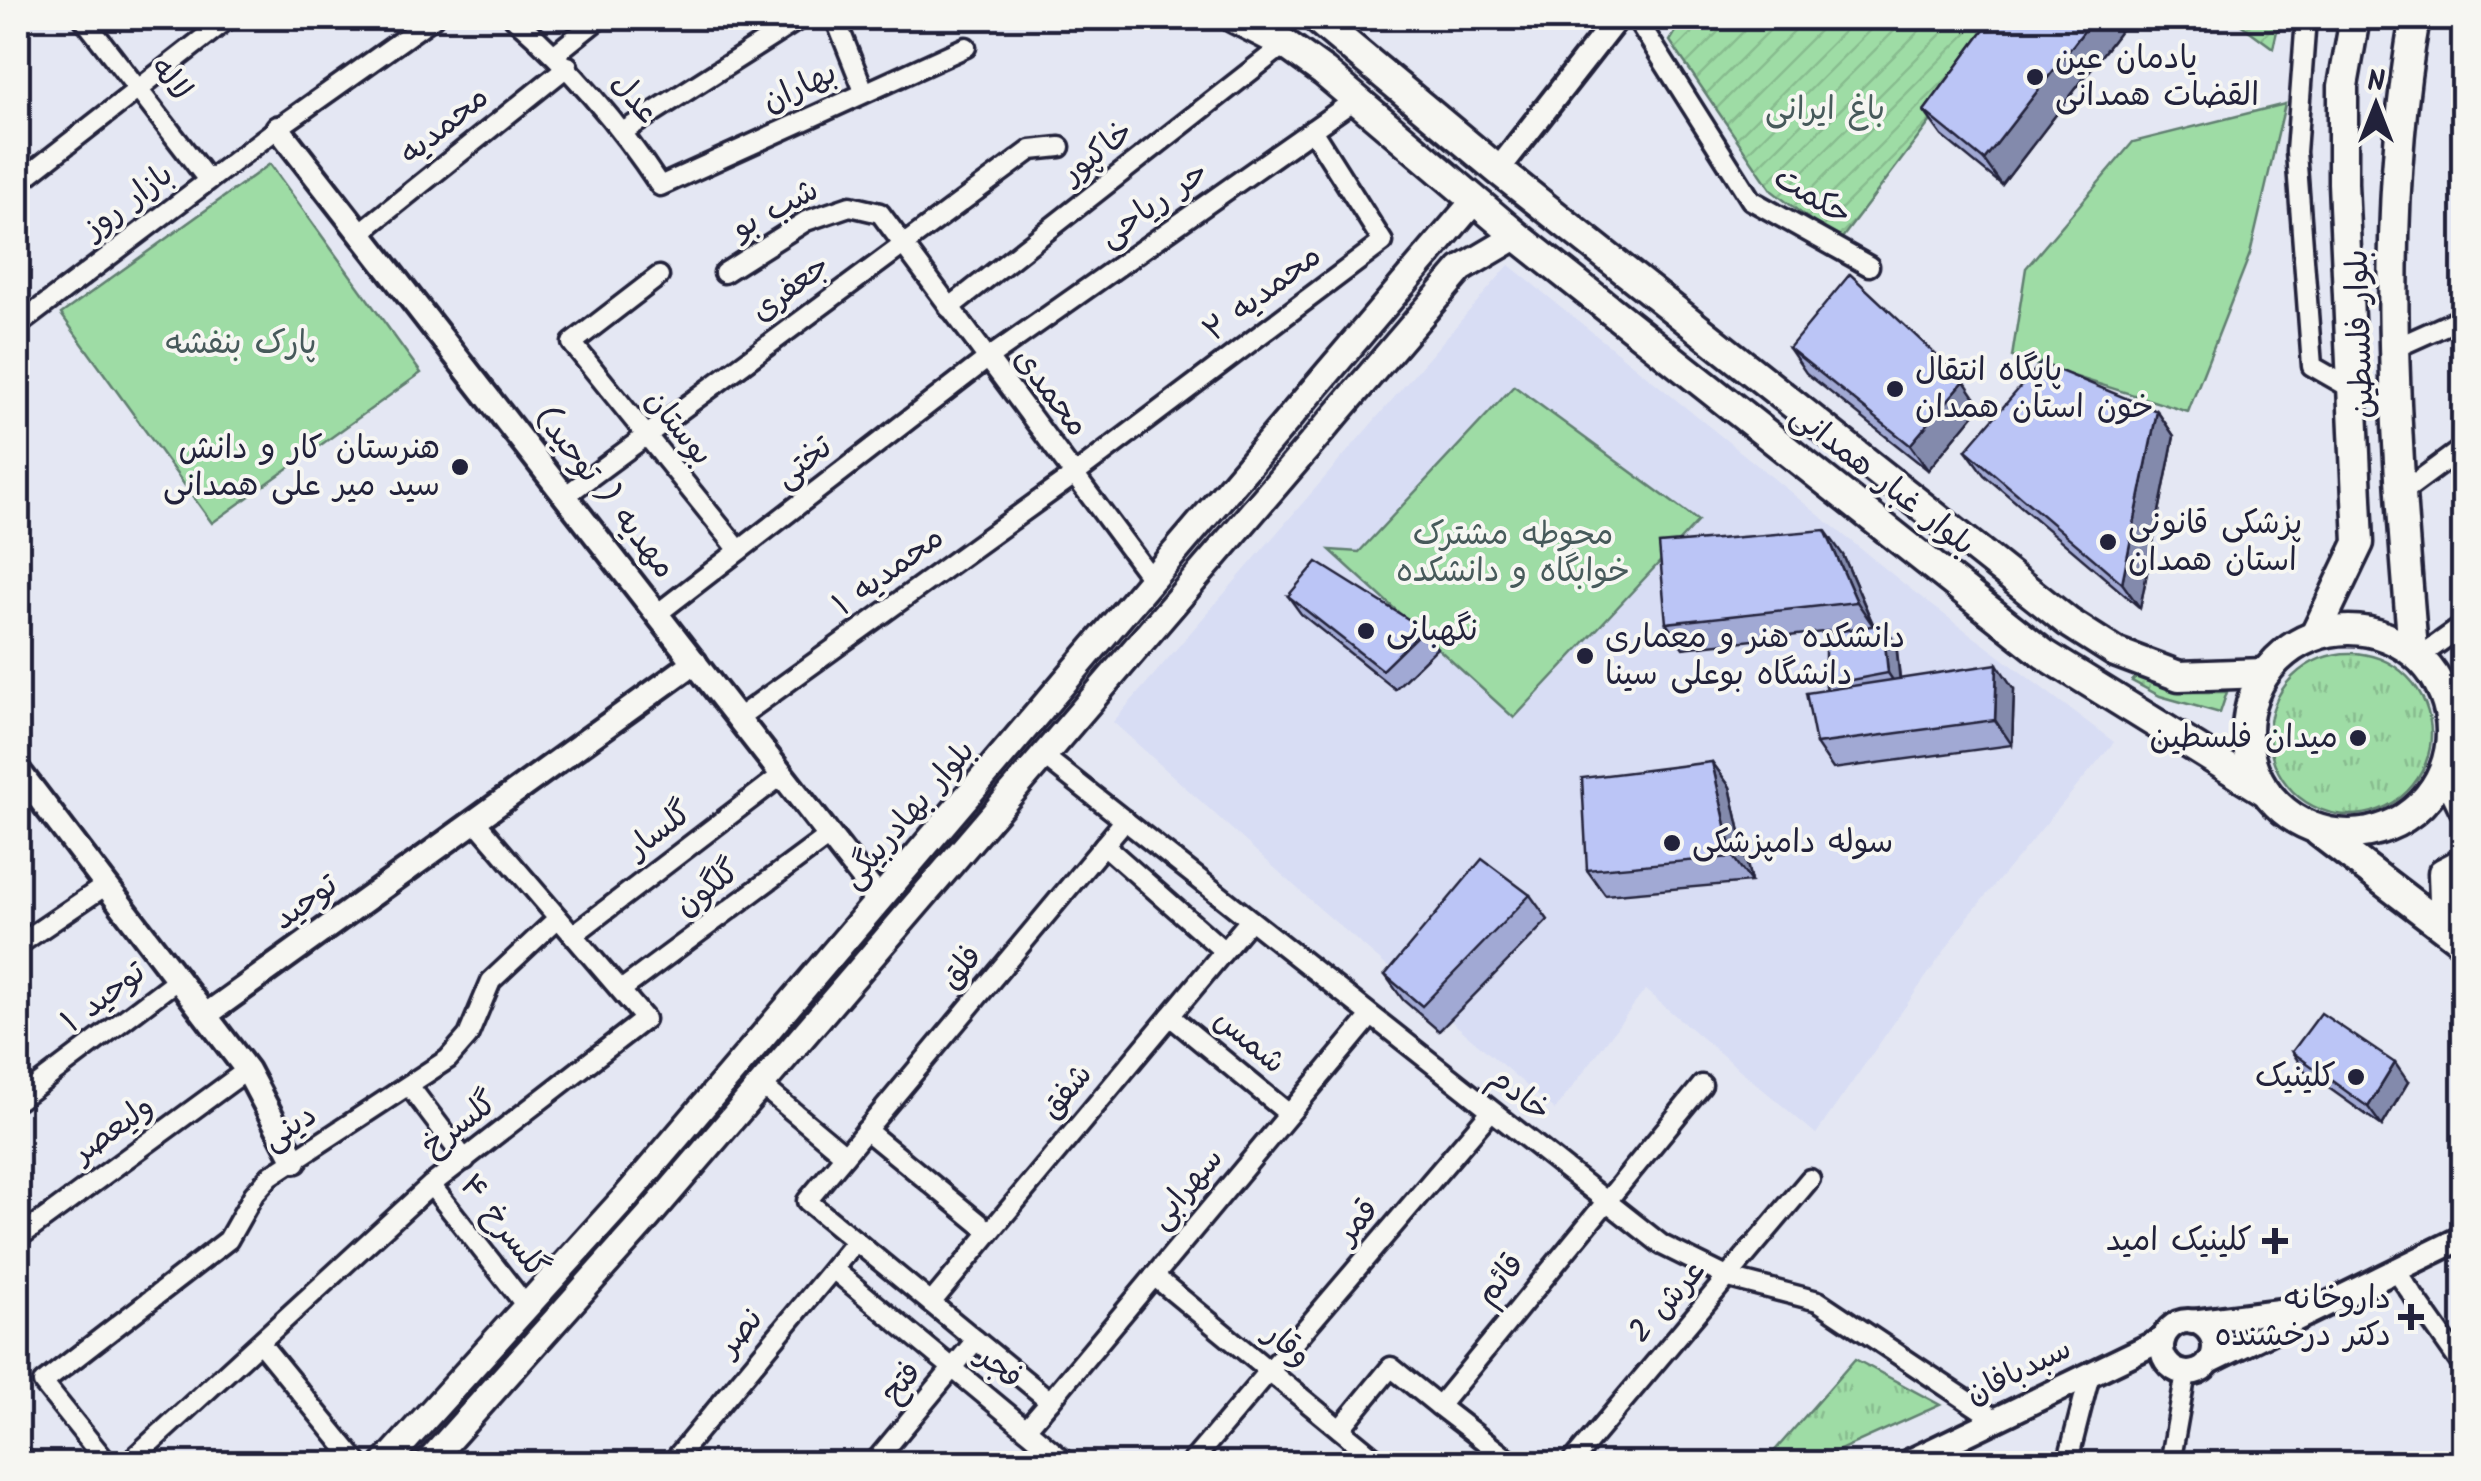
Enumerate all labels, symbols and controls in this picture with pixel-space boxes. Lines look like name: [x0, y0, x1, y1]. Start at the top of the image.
place label: یادمان عین القضات همدانی: [2055, 34, 2259, 122]
street label: لاله: [136, 47, 204, 113]
street label: بهاران: [754, 49, 846, 127]
north arrow: [2326, 55, 2426, 155]
text: N: [2367, 60, 2385, 105]
street label: عدل: [597, 62, 671, 136]
marker: یادمان عین القضات همدانی: [2024, 66, 2046, 88]
street label: محمدیه: [389, 74, 501, 178]
park label: باغ ایرانی: [1765, 85, 1885, 136]
street label: خاکپور: [1048, 108, 1145, 200]
street label: حر ریاحی: [1088, 148, 1220, 262]
street label: بازار روز: [70, 151, 185, 255]
street label: حکمت: [1763, 154, 1861, 240]
street label: شب بو: [721, 166, 828, 255]
street label: محمدیه ۲: [1193, 232, 1333, 356]
street label: جعفری: [740, 242, 842, 336]
street label: بلوار فلسطین: [2333, 248, 2389, 420]
park label: پارک بنفشه: [165, 319, 317, 370]
street label: محمدی: [999, 337, 1101, 449]
place label: پایگاه انتقال خون استان همدان: [1915, 346, 2154, 434]
street label: بوستان: [631, 378, 725, 478]
marker: پایگاه انتقال خون استان همدان: [1884, 378, 1906, 400]
street label: بلوار غبار همدانی: [1779, 392, 1985, 570]
street label: مهدیه ( توحید): [520, 395, 688, 591]
street label: تختی: [764, 423, 845, 502]
place label: هنرستان کار و دانش سید میر علی همدانی: [163, 424, 440, 512]
marker: هنرستان کار و دانش سید میر علی همدانی: [449, 456, 471, 478]
place label: پزشکی قانونی استان همدان: [2128, 499, 2302, 587]
park label: محوطه مشترک خوابگاه و دانشکده: [1396, 510, 1630, 598]
street label: محمدیه ۱: [822, 514, 956, 630]
marker: پزشکی قانونی استان همدان: [2097, 531, 2119, 553]
place label: نگهبانی: [1386, 606, 1478, 657]
place label: دانشکده هنر و معماری دانشگاه بوعلی سینا: [1605, 613, 1905, 701]
marker: نگهبانی: [1355, 620, 1377, 642]
marker: دانشکده هنر و معماری دانشگاه بوعلی سینا: [1574, 645, 1596, 667]
place label: میدان فلسطین: [2149, 713, 2338, 764]
marker: میدان فلسطین: [2347, 727, 2369, 749]
street label: بلوار بهادربیگی: [829, 729, 989, 901]
street label: گلسار: [614, 789, 704, 875]
place label: سوله دامپزشکی: [1692, 818, 1893, 869]
marker: سوله دامپزشکی: [1661, 832, 1683, 854]
street label: گلگون: [664, 847, 752, 931]
street label: توحید: [262, 861, 350, 944]
street label: فلق: [928, 934, 996, 1002]
street label: توحید ۱: [51, 949, 158, 1047]
street label: شمس: [1201, 996, 1297, 1088]
street label: شفق: [1028, 1052, 1106, 1132]
place label: کلینیک: [2255, 1052, 2336, 1103]
street label: خادم: [1477, 1054, 1561, 1136]
marker: کلینیک: [2345, 1066, 2367, 1088]
street label: گلسرخ: [411, 1079, 509, 1171]
street label: ولیعصر: [60, 1083, 165, 1179]
street label: دینی: [252, 1091, 328, 1165]
street label: سهرابی: [1137, 1136, 1237, 1242]
street label: گلسرخ ۴: [445, 1163, 561, 1291]
street label: قمر: [1322, 1188, 1392, 1258]
place label: کلینیک امید: [2106, 1216, 2252, 1267]
marker: کلینیک امید: [2262, 1228, 2288, 1254]
street label: قائم: [1464, 1242, 1538, 1318]
street label: عرش 2: [1617, 1248, 1719, 1356]
place label: داروخانه دکتر درخشنده: [2215, 1274, 2391, 1362]
street label: نصر: [703, 1297, 777, 1371]
marker: داروخانه دکتر درخشنده: [2400, 1306, 2422, 1328]
street label: وقار: [1250, 1309, 1322, 1381]
street label: سبدبافان: [1957, 1324, 2081, 1420]
street label: فجر: [962, 1331, 1034, 1403]
street label: فتح: [869, 1350, 935, 1416]

